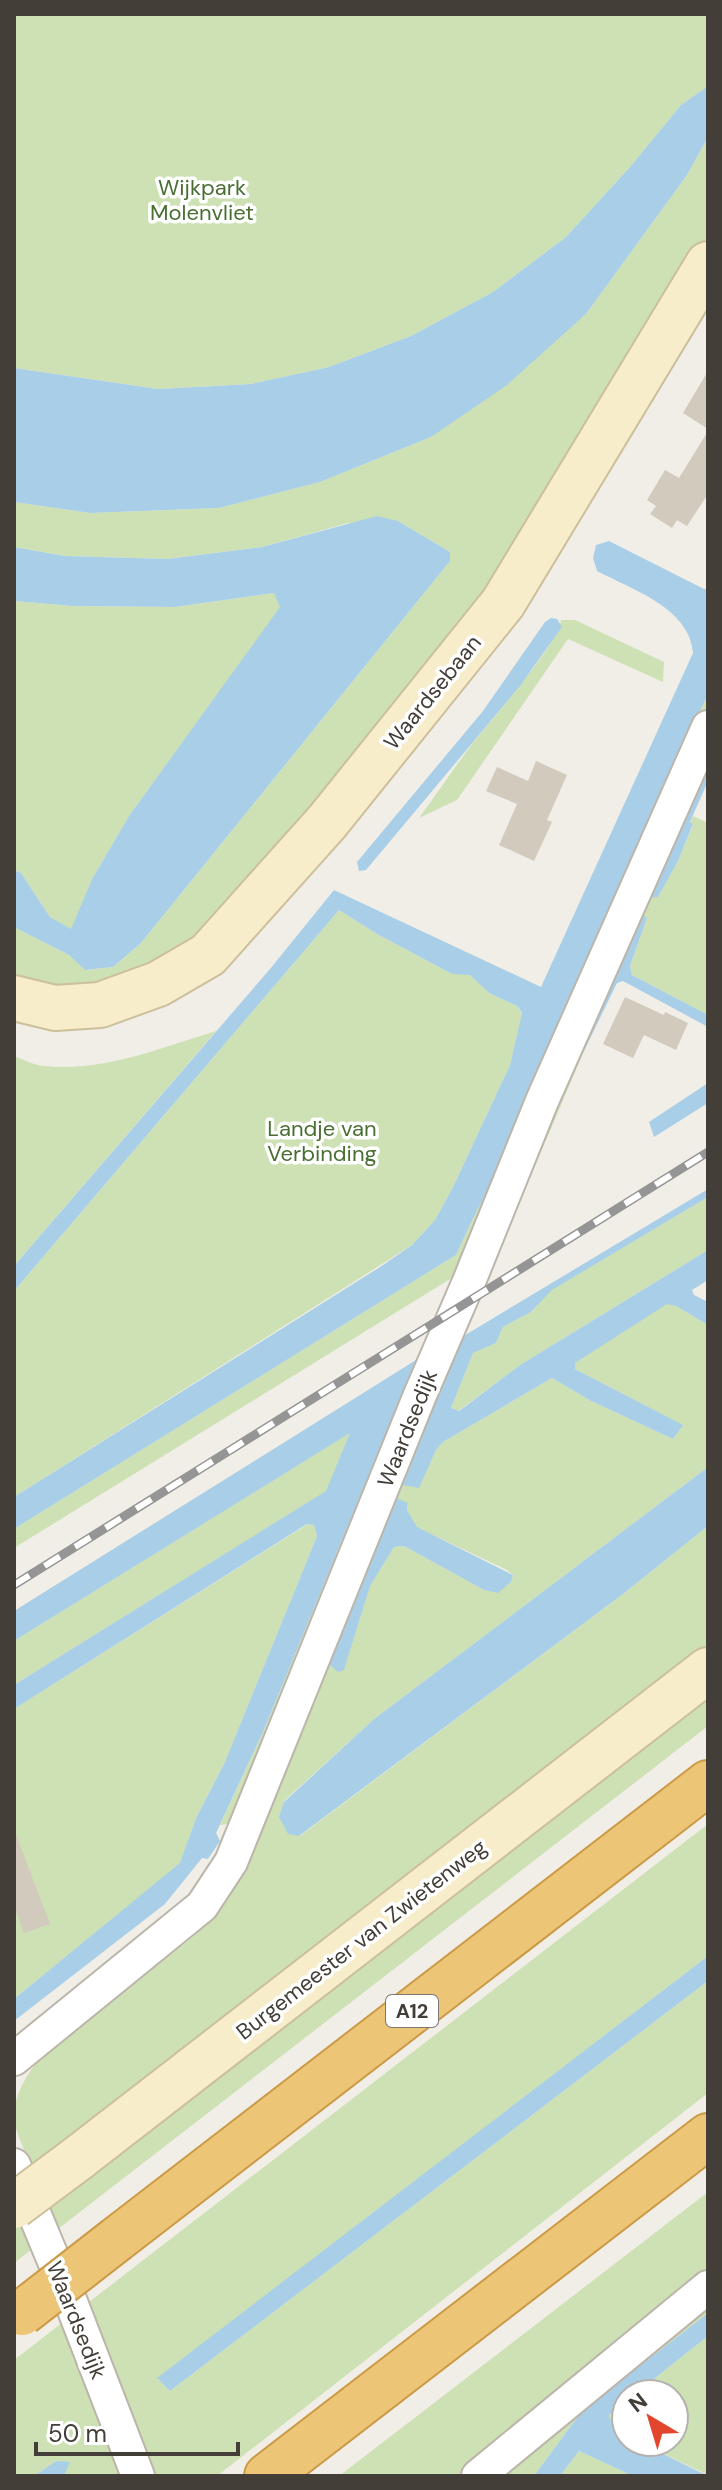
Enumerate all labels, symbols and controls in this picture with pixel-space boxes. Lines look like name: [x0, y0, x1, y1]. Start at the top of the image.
park label: Wijkpark Molenvliet: [150, 173, 254, 227]
street label: Waardsebaan: [377, 629, 488, 756]
park label: Landje van Verbinding: [267, 1114, 377, 1168]
street label: Waardsedijk: [371, 1365, 444, 1491]
street label: Burgemeester van Zwietenweg: [230, 1832, 492, 2046]
road number: A12: [386, 1995, 438, 2027]
street label: Waardsedijk: [40, 2257, 113, 2383]
north arrow: [610, 2378, 690, 2458]
text: N: [623, 2386, 653, 2419]
scale bar: [36, 2406, 238, 2456]
text: 50 m: [48, 2418, 107, 2449]

